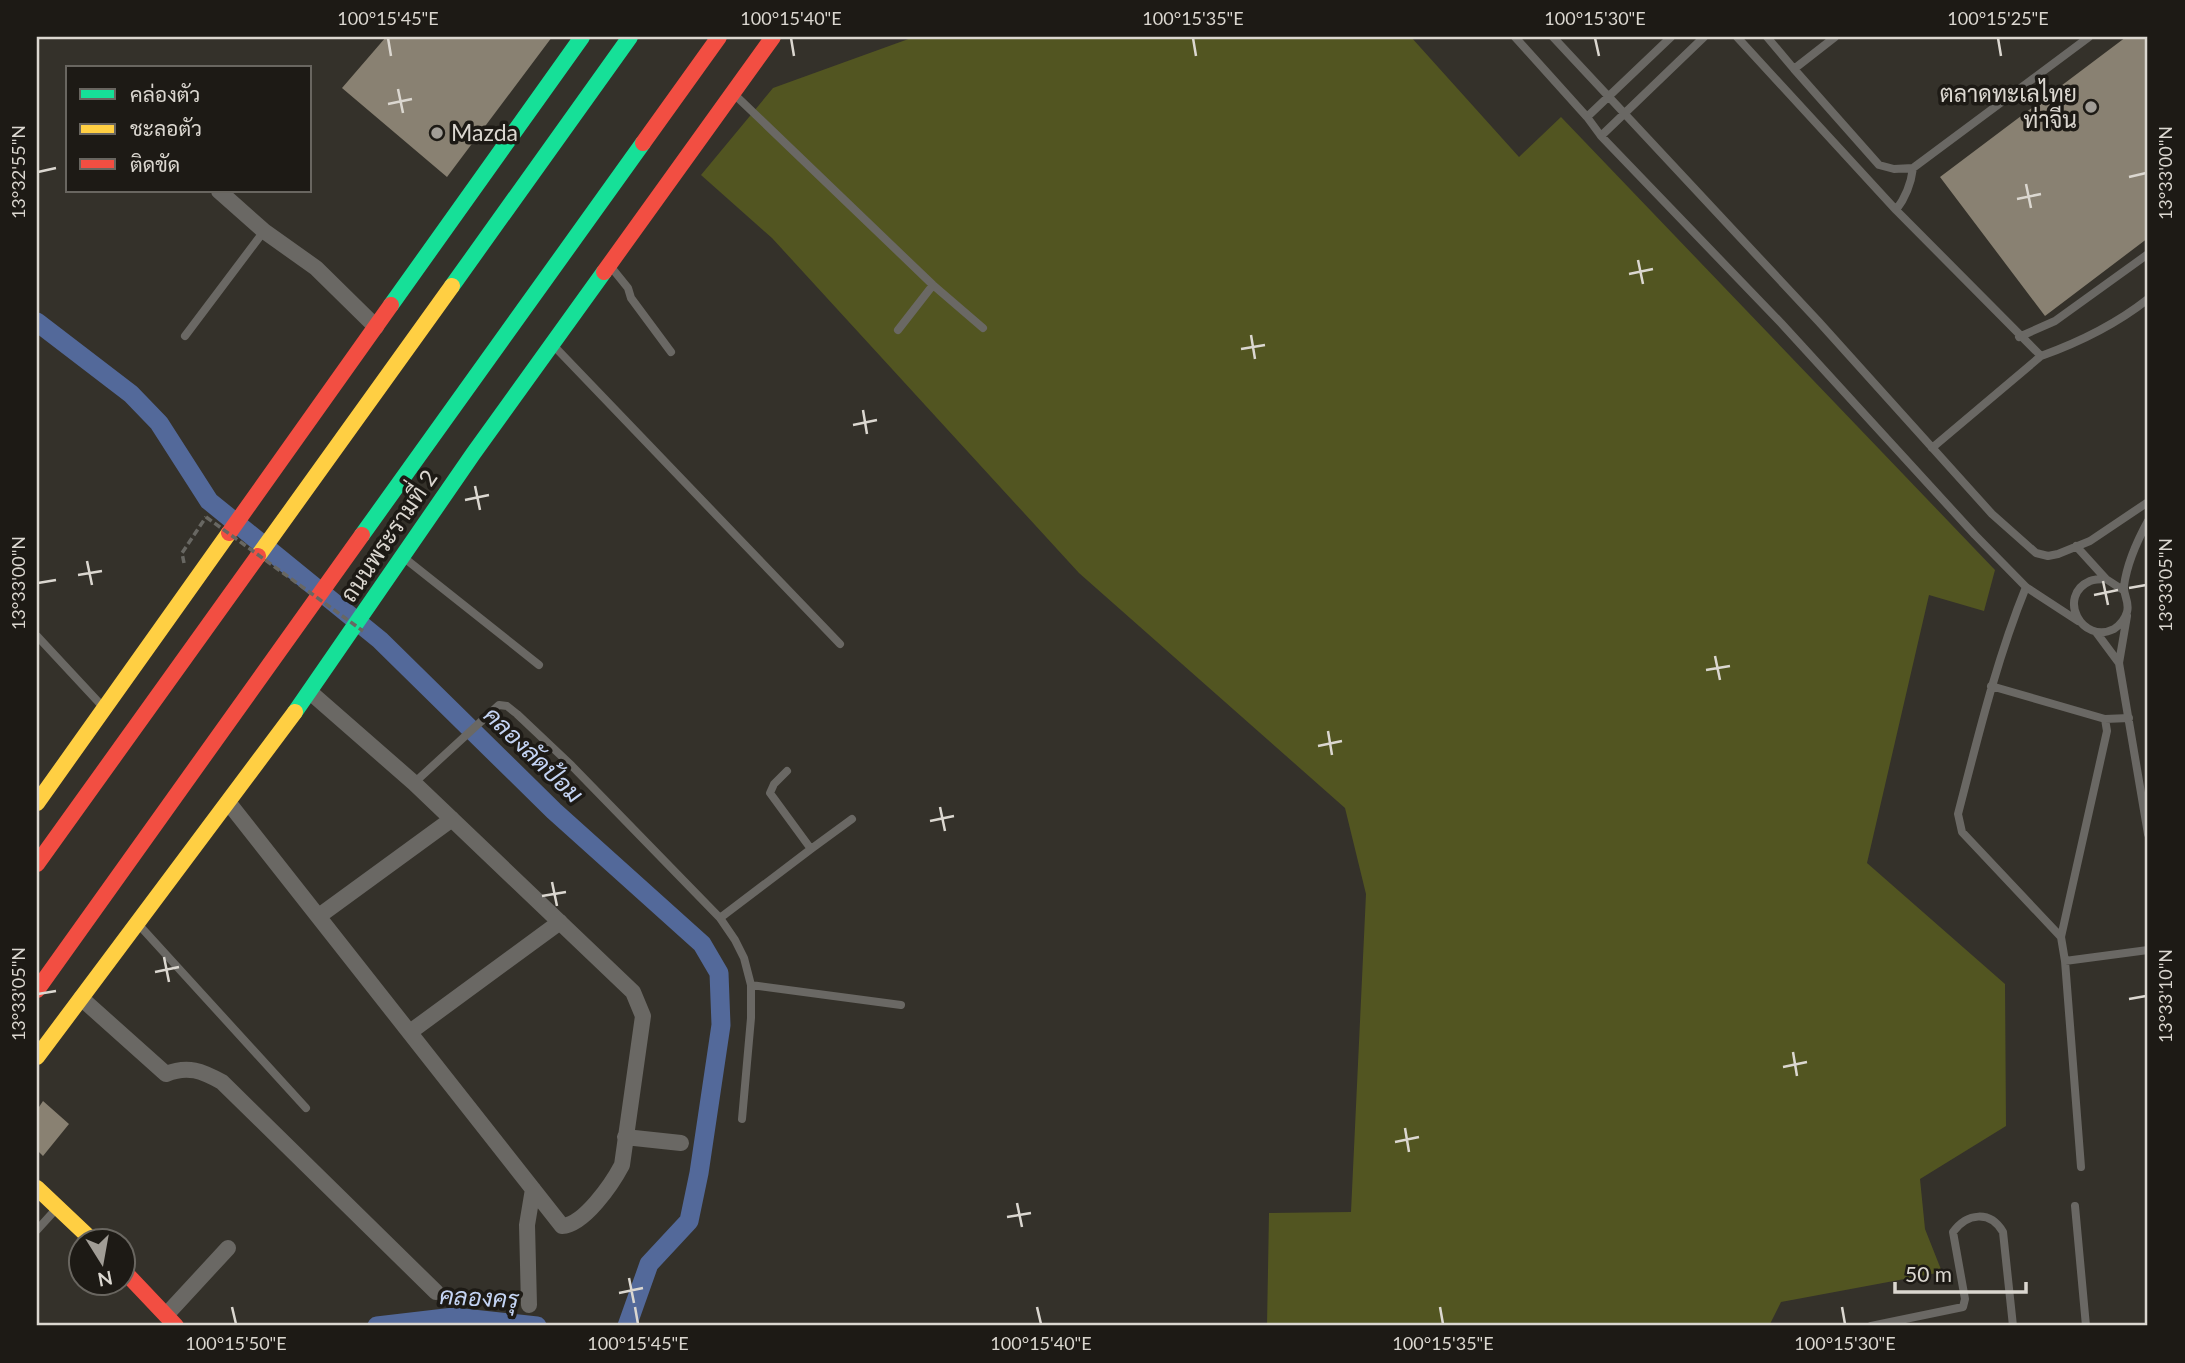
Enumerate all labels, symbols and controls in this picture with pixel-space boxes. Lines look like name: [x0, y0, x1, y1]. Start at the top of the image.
text: 100°15'45"E: [337, 7, 439, 29]
text: 100°15'40"E: [740, 7, 842, 29]
text: 100°15'35"E: [1142, 7, 1244, 29]
text: 100°15'30"E: [1544, 7, 1646, 29]
text: 100°15'25"E: [1947, 7, 2049, 29]
legend: [66, 66, 312, 192]
place label: ตลาดทะเลไทย ท่าจีน: [1940, 78, 2077, 133]
text: คล่องตัว: [130, 81, 200, 106]
marker: ตลาดทะเลไทย ท่าจีน: [2083, 99, 2099, 115]
text: ชะลอตัว: [130, 115, 202, 140]
place label: Mazda: [451, 118, 518, 146]
text: 13°32'55"N: [7, 125, 29, 219]
marker: Mazda: [429, 125, 445, 141]
text: 13°33'00"N: [2154, 126, 2176, 220]
text: ติดขัด: [130, 151, 180, 176]
street label: ถนนพระรามที่ 2: [329, 461, 443, 607]
text: 13°33'00"N: [7, 536, 29, 630]
text: 13°33'05"N: [2154, 538, 2176, 632]
water label: คลองลัดป้อม: [479, 700, 590, 808]
text: 13°33'05"N: [7, 947, 29, 1041]
text: 13°33'10"N: [2154, 949, 2176, 1043]
north arrow: [66, 1226, 136, 1296]
scale bar: [1895, 1251, 2026, 1295]
text: 50 m: [1905, 1261, 1952, 1286]
text: N: [96, 1266, 115, 1292]
water label: คลองครุ: [438, 1280, 521, 1316]
text: 100°15'50"E: [185, 1332, 287, 1354]
text: 100°15'45"E: [587, 1332, 689, 1354]
text: 100°15'40"E: [990, 1332, 1092, 1354]
text: 100°15'35"E: [1392, 1332, 1494, 1354]
text: 100°15'30"E: [1794, 1332, 1896, 1354]

